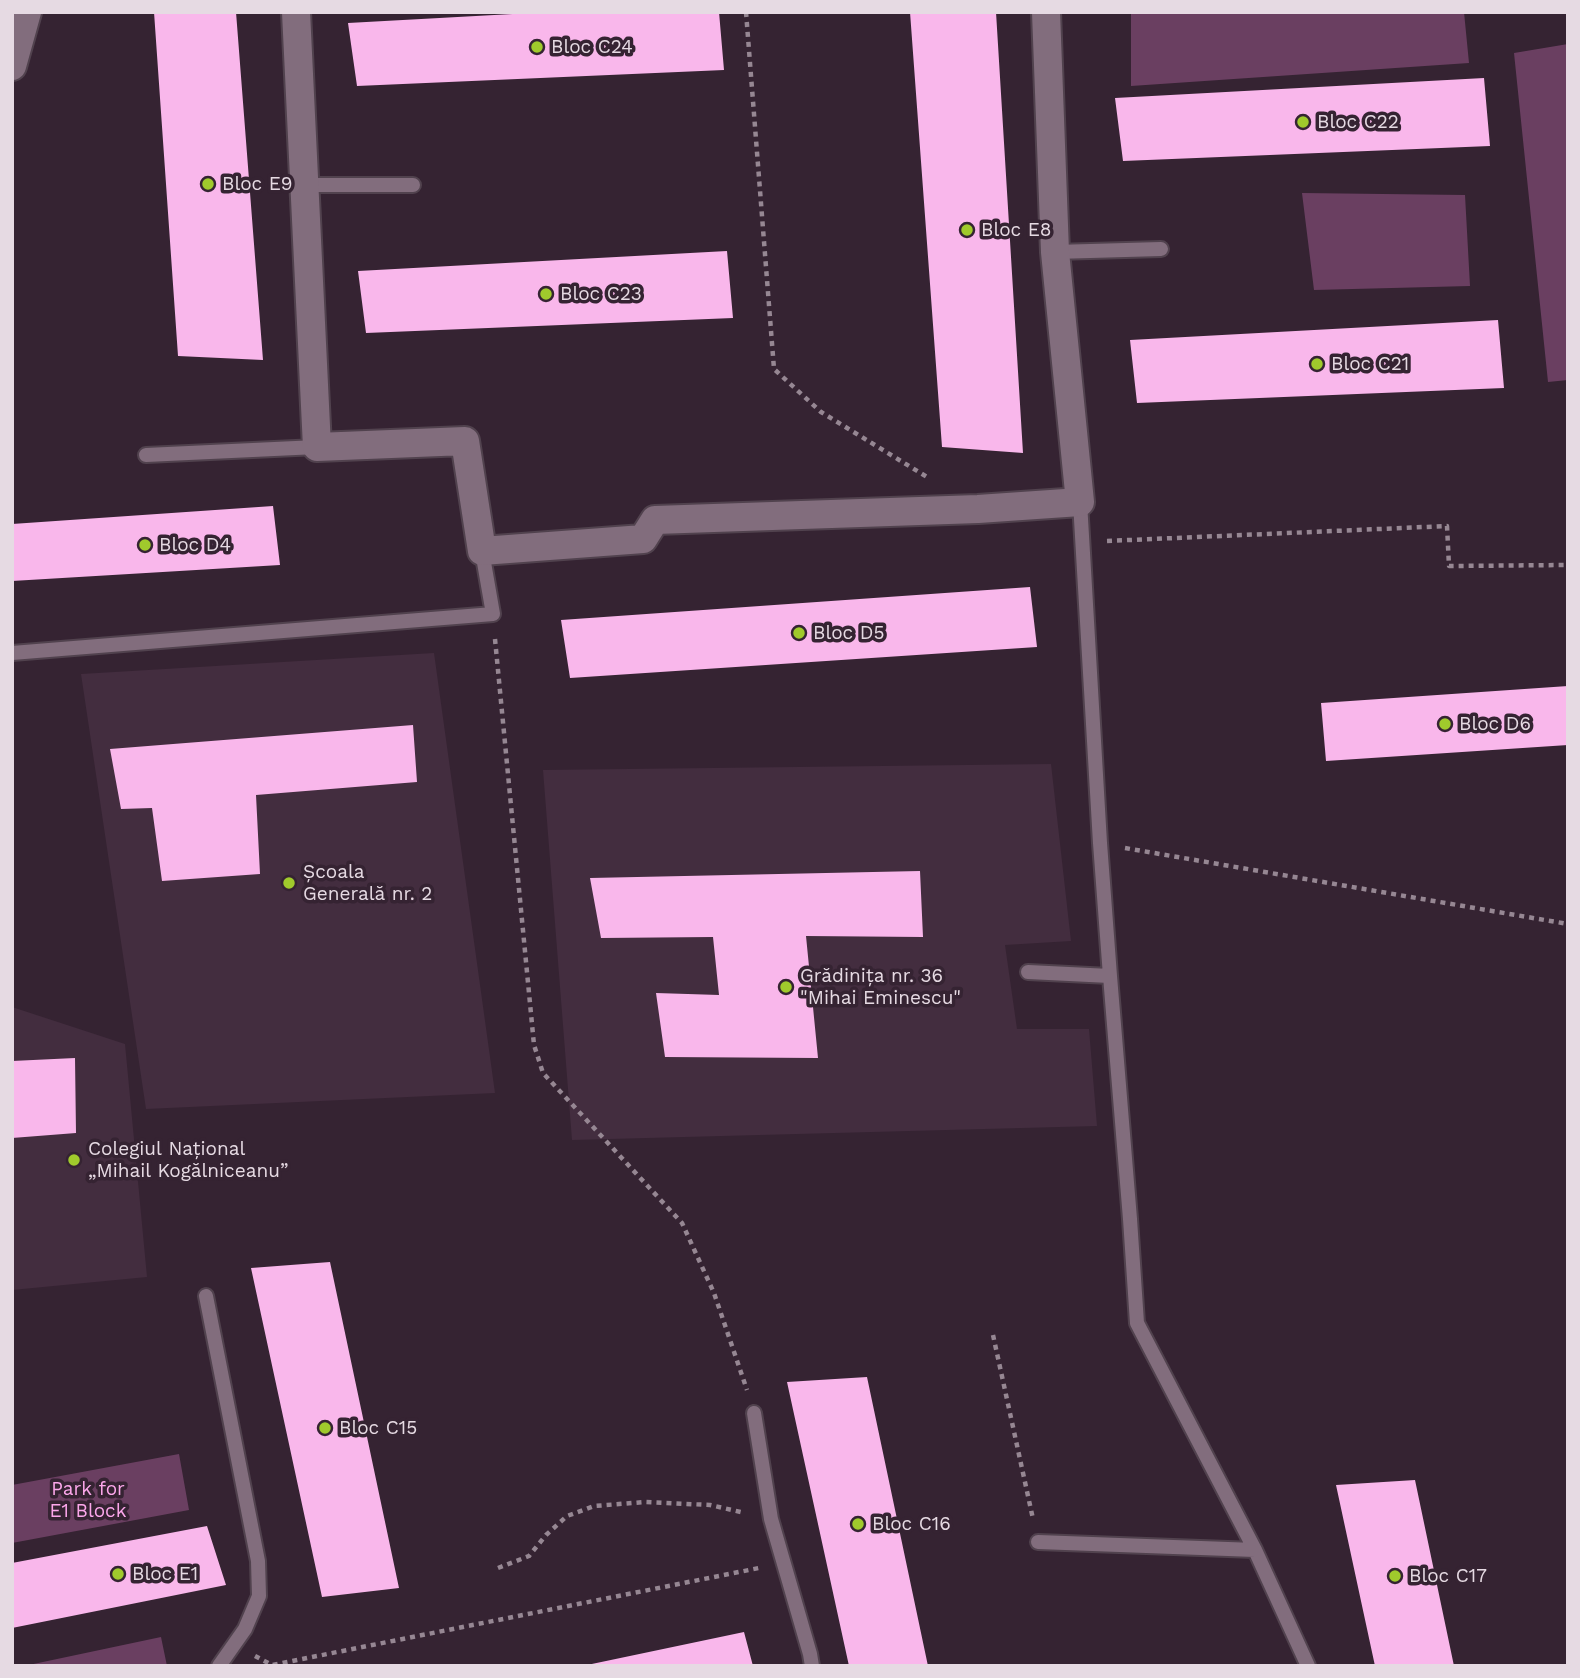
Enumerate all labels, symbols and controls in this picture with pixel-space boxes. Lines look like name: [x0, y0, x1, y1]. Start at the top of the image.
place label: Bloc C24: [551, 36, 633, 58]
marker: Bloc C24: [529, 39, 545, 55]
place label: Bloc C22: [1317, 111, 1399, 133]
marker: Bloc C22: [1295, 114, 1311, 130]
place label: Bloc E9: [222, 173, 293, 195]
marker: Bloc E9: [200, 176, 216, 192]
place label: Bloc E8: [981, 219, 1052, 241]
marker: Bloc E8: [959, 222, 975, 238]
place label: Bloc C23: [560, 283, 642, 305]
marker: Bloc C23: [538, 286, 554, 302]
place label: Bloc C21: [1331, 353, 1409, 375]
marker: Bloc C21: [1309, 356, 1325, 372]
place label: Bloc D4: [159, 534, 231, 556]
marker: Bloc D4: [137, 537, 153, 553]
place label: Bloc D5: [813, 622, 884, 644]
marker: Bloc D5: [791, 625, 807, 641]
place label: Bloc D6: [1459, 713, 1531, 735]
marker: Bloc D6: [1437, 716, 1453, 732]
place label: Școala Generală nr. 2: [303, 861, 432, 905]
marker: Școala Generală nr. 2: [281, 875, 297, 891]
place label: Grădinița nr. 36 "Mihai Eminescu": [800, 965, 961, 1009]
marker: Grădinița nr. 36 "Mihai Eminescu": [778, 979, 794, 995]
place label: Colegiul Național „Mihail Kogălniceanu”: [88, 1138, 288, 1182]
marker: Colegiul Național „Mihail Kogălniceanu”: [66, 1152, 82, 1168]
place label: Bloc C15: [339, 1417, 417, 1439]
marker: Bloc C15: [317, 1420, 333, 1436]
park label: Park for E1 Block: [49, 1478, 127, 1522]
place label: Bloc C16: [872, 1513, 951, 1535]
marker: Bloc C16: [850, 1516, 866, 1532]
place label: Bloc E1: [132, 1563, 198, 1585]
place label: Bloc C17: [1409, 1565, 1487, 1587]
marker: Bloc E1: [110, 1566, 126, 1582]
marker: Bloc C17: [1387, 1568, 1403, 1584]

